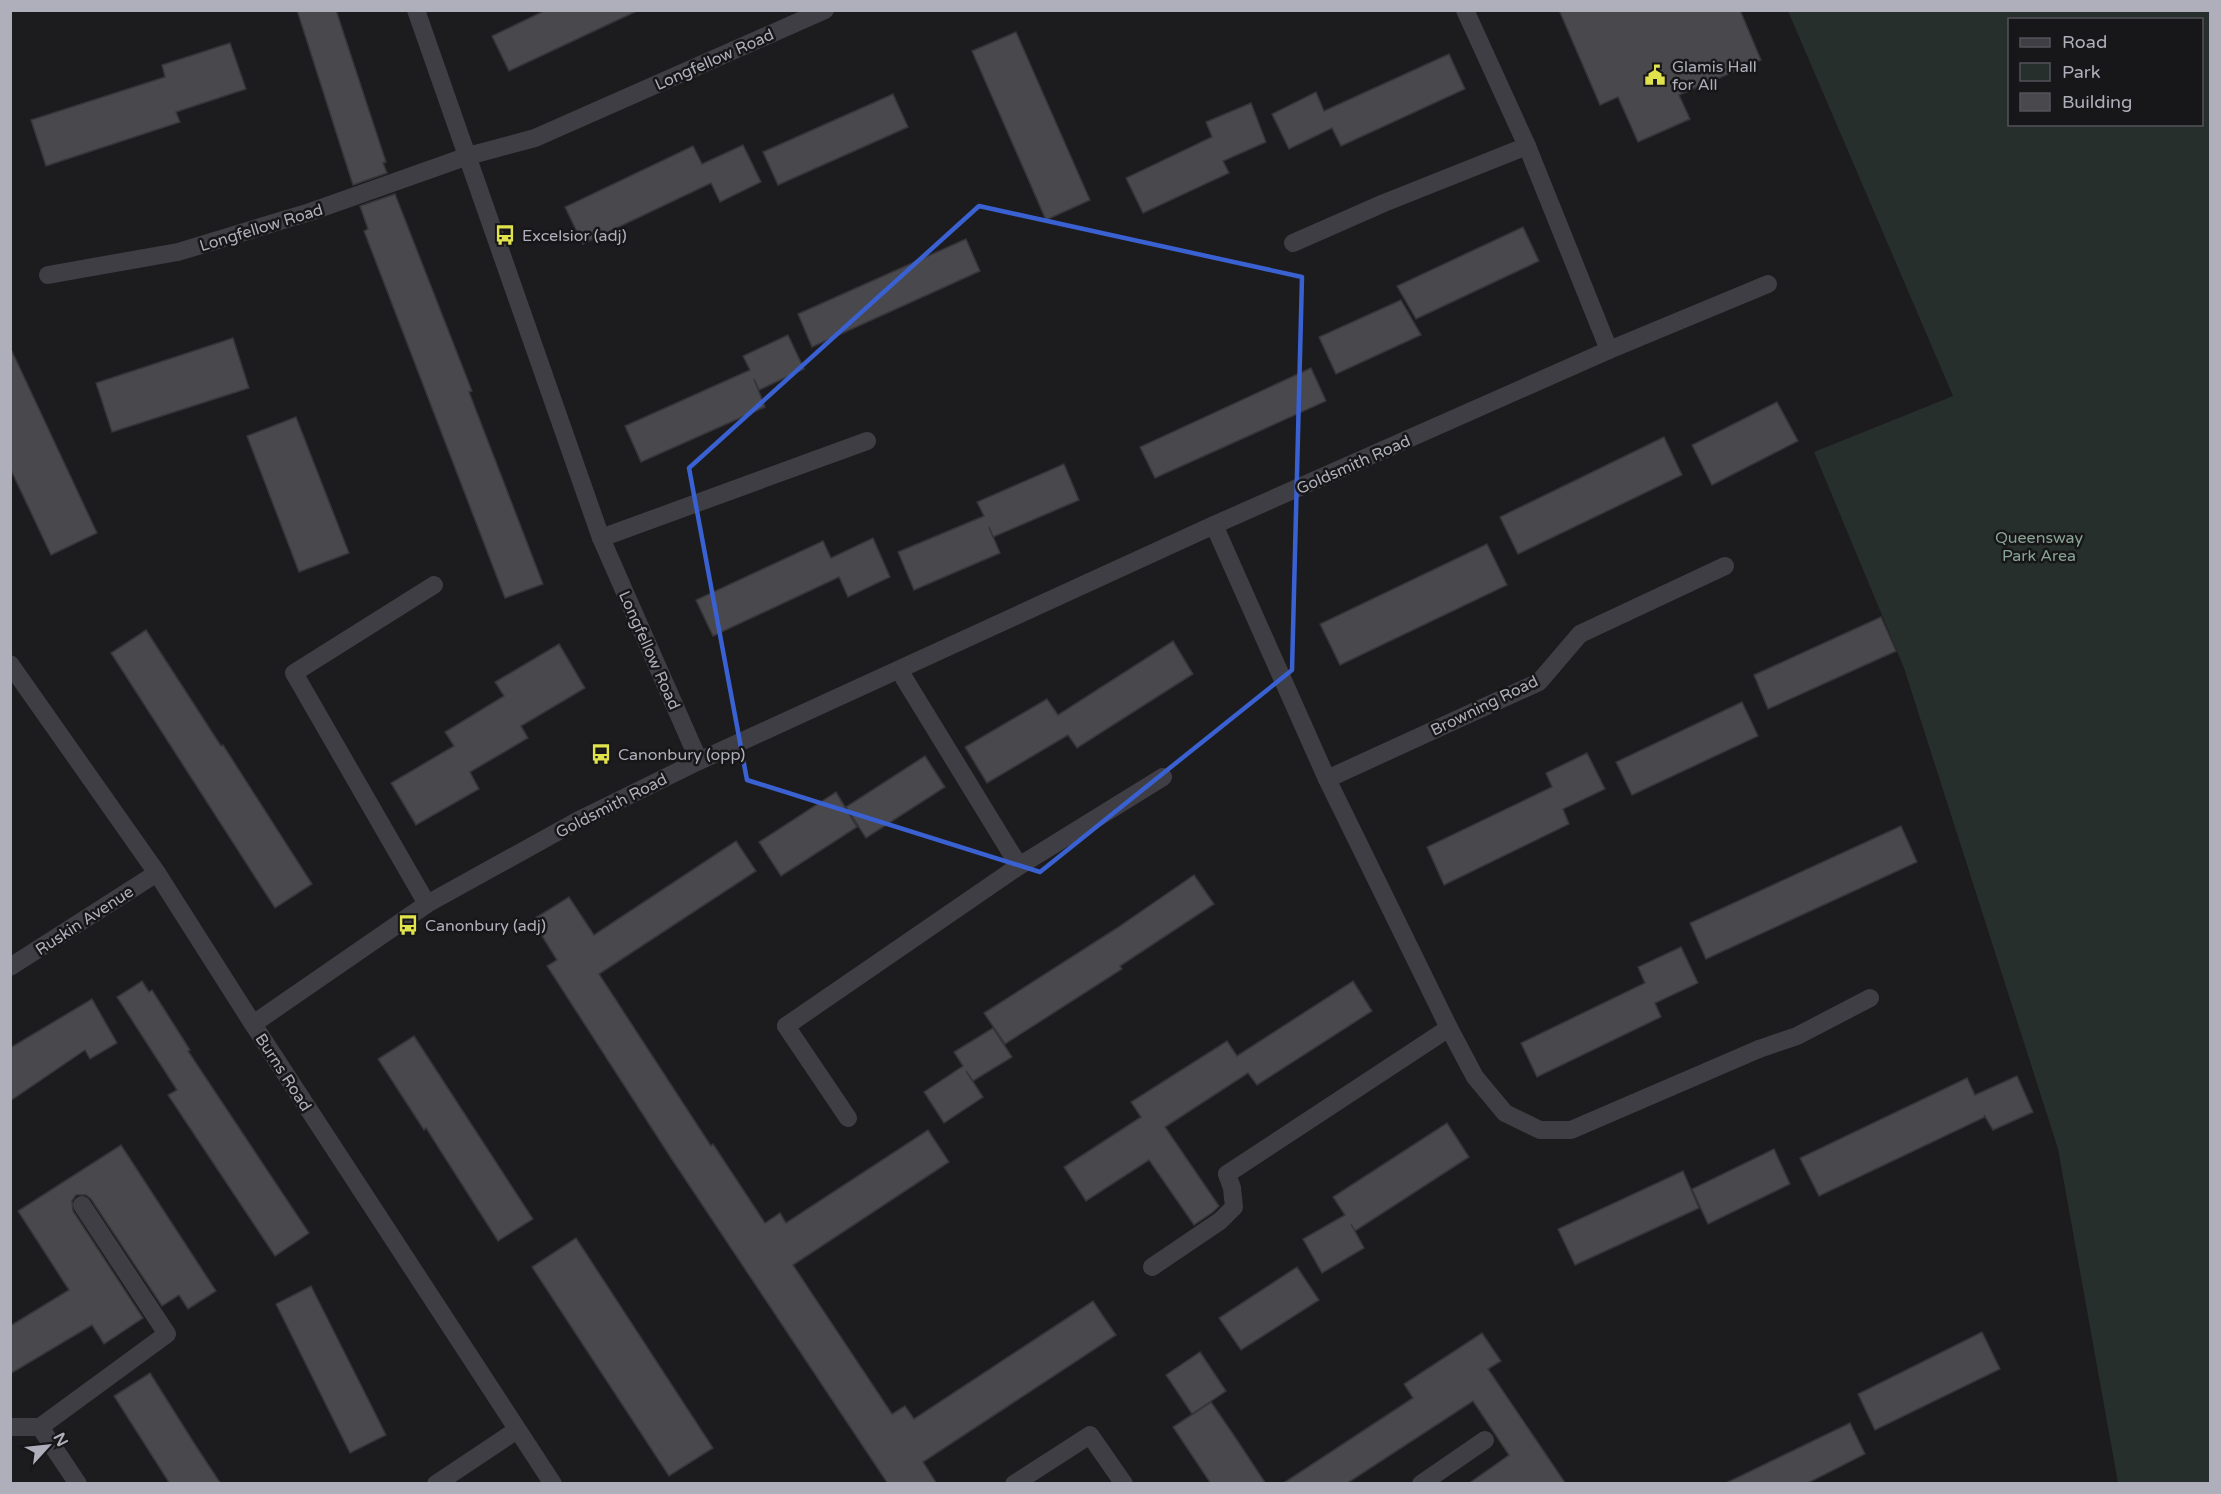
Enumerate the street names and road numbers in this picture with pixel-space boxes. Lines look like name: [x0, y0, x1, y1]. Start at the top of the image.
street label: Longfellow Road: [652, 25, 777, 95]
street label: Longfellow Road: [197, 200, 325, 256]
street label: Goldsmith Road: [1293, 431, 1413, 499]
street label: Longfellow Road: [614, 588, 684, 713]
street label: Browning Road: [1427, 671, 1541, 741]
street label: Goldsmith Road: [552, 769, 671, 843]
street label: Ruskin Avenue: [32, 882, 137, 960]
street label: Burns Road: [251, 1030, 316, 1115]

